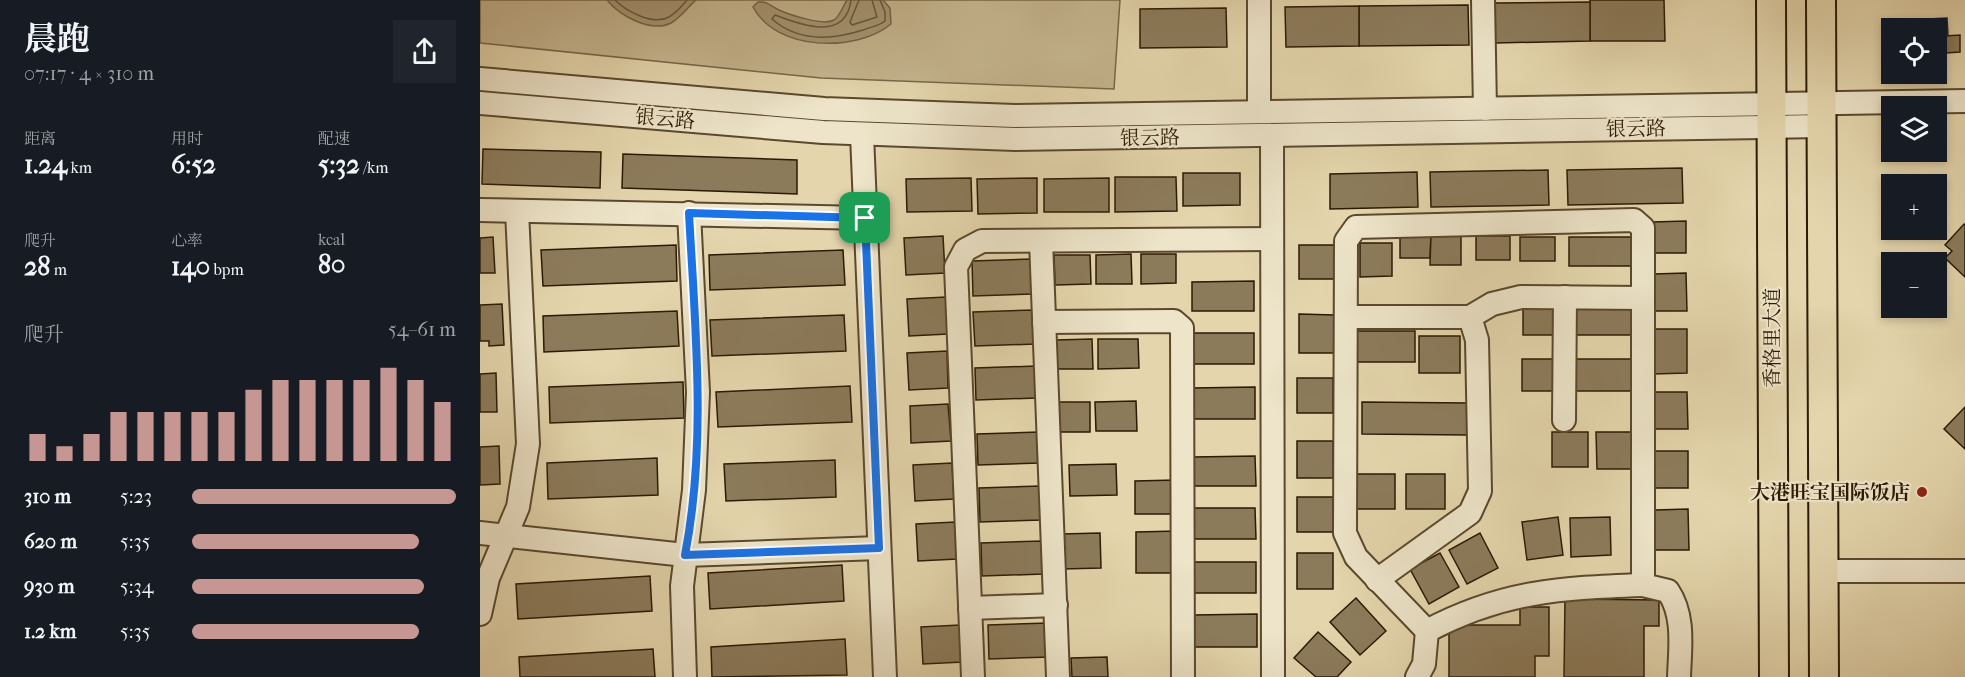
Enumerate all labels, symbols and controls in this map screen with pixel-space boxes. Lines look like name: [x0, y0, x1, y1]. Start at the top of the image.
map controls: [1881, 18, 1947, 318]
button: locate: [1881, 18, 1947, 84]
text: 晨跑: [24, 20, 90, 59]
button: share: [393, 20, 456, 83]
text: 07:17 · 4 × 310 m: [24, 62, 154, 85]
button: layers: [1881, 96, 1947, 162]
street label: 银云路: [634, 105, 696, 133]
street label: 银云路: [1606, 117, 1666, 141]
street label: 银云路: [1120, 126, 1180, 150]
text: 距离: [24, 129, 56, 148]
text: 用时: [171, 129, 203, 148]
text: 配速: [318, 129, 350, 148]
text: 1.24: [24, 149, 67, 180]
text: 6:52: [171, 149, 216, 180]
text: 5:32: [318, 149, 360, 180]
text: km: [67, 158, 92, 177]
text: /km: [360, 158, 388, 177]
button: +: [1881, 174, 1947, 240]
pin: [839, 192, 890, 243]
icon: arrive: [848, 201, 881, 234]
text: kcal: [318, 230, 345, 249]
text: 爬升: [24, 231, 56, 250]
text: 心率: [171, 231, 203, 250]
text: 80: [318, 249, 345, 280]
text: 28: [24, 251, 50, 282]
text: 140: [171, 251, 210, 282]
button: −: [1881, 252, 1947, 318]
text: m: [50, 260, 67, 279]
text: bpm: [210, 260, 244, 279]
street label: 香格里大道: [1761, 288, 1784, 388]
text: 54–61 m: [388, 318, 456, 341]
text: 爬升: [24, 323, 64, 346]
place label: 大港旺宝国际饭店: [1750, 481, 1910, 504]
text: 310 m: [24, 485, 71, 508]
text: 5:23: [120, 485, 152, 508]
marker: 大港旺宝国际饭店: [1915, 485, 1929, 499]
text: 620 m: [24, 530, 77, 553]
text: 5:35: [120, 530, 150, 553]
text: 930 m: [24, 575, 75, 598]
text: 5:34: [120, 575, 154, 598]
text: 1.2 km: [24, 620, 77, 643]
text: 5:35: [120, 620, 150, 643]

